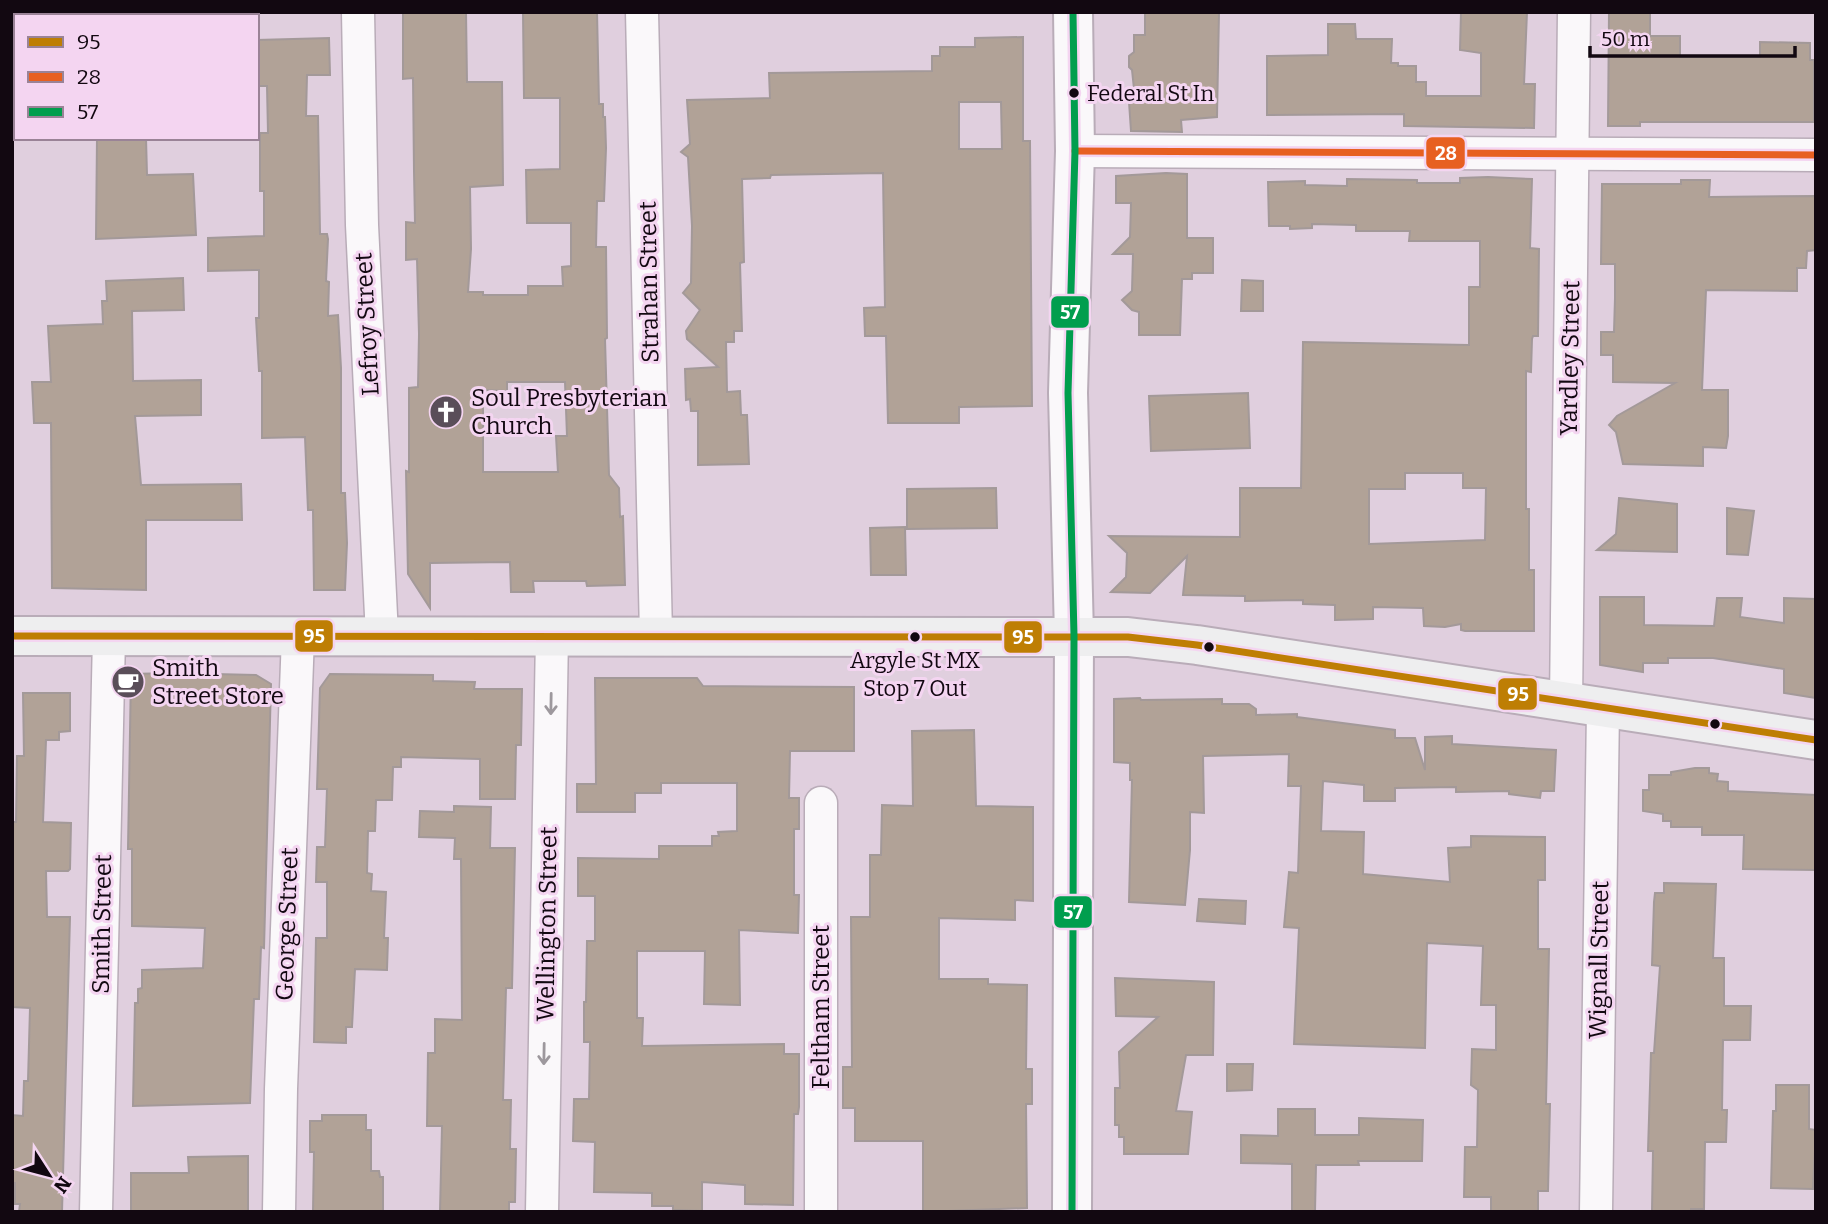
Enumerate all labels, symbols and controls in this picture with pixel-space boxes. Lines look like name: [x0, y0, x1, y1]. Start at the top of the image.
legend: [14, 14, 259, 140]
scale bar: [1590, 14, 1795, 58]
text: 50 m: [1601, 26, 1650, 52]
text: 95: [77, 29, 101, 55]
text: 28: [77, 64, 101, 90]
place label: Federal St In: [1087, 80, 1214, 107]
marker: Federal St In: [1067, 86, 1081, 100]
text: 57: [77, 99, 99, 125]
line badge: 28: [1425, 136, 1466, 170]
text: 28: [1435, 142, 1457, 165]
street label: Strahan Street: [634, 201, 664, 363]
street label: Lefroy Street: [349, 251, 385, 396]
street label: Yardley Street: [1555, 280, 1585, 436]
line badge: 57: [1050, 295, 1090, 329]
text: 57: [1060, 301, 1080, 324]
place label: Soul Presbyterian Church: [471, 384, 667, 440]
church icon: Soul Presbyterian Church: [427, 393, 465, 431]
line badge: 95: [294, 619, 334, 653]
line badge: 95: [1003, 620, 1043, 654]
text: 95: [303, 625, 325, 648]
text: 95: [1012, 626, 1034, 649]
marker: Argyle St MX Stop 7 Out: [908, 630, 922, 644]
unlabelled marker: [1202, 640, 1216, 654]
place label: Argyle St MX Stop 7 Out: [850, 647, 980, 702]
place label: Smith Street Store: [152, 654, 284, 710]
cafe icon: Smith Street Store: [109, 663, 147, 701]
line badge: 95: [1497, 677, 1538, 711]
text: 95: [1507, 683, 1529, 706]
one-way arrow: [544, 692, 558, 715]
unlabelled marker: [1708, 717, 1722, 731]
street label: Wellington Street: [531, 826, 563, 1022]
street label: George Street: [270, 847, 304, 1001]
street label: Smith Street: [87, 854, 117, 994]
street label: Wignall Street: [1584, 880, 1614, 1039]
line badge: 57: [1053, 895, 1093, 929]
text: 57: [1063, 901, 1083, 924]
street label: Feltham Street: [807, 925, 835, 1089]
one-way arrow: [537, 1042, 551, 1065]
north arrow: [14, 1140, 84, 1210]
text: N: [49, 1172, 76, 1198]

